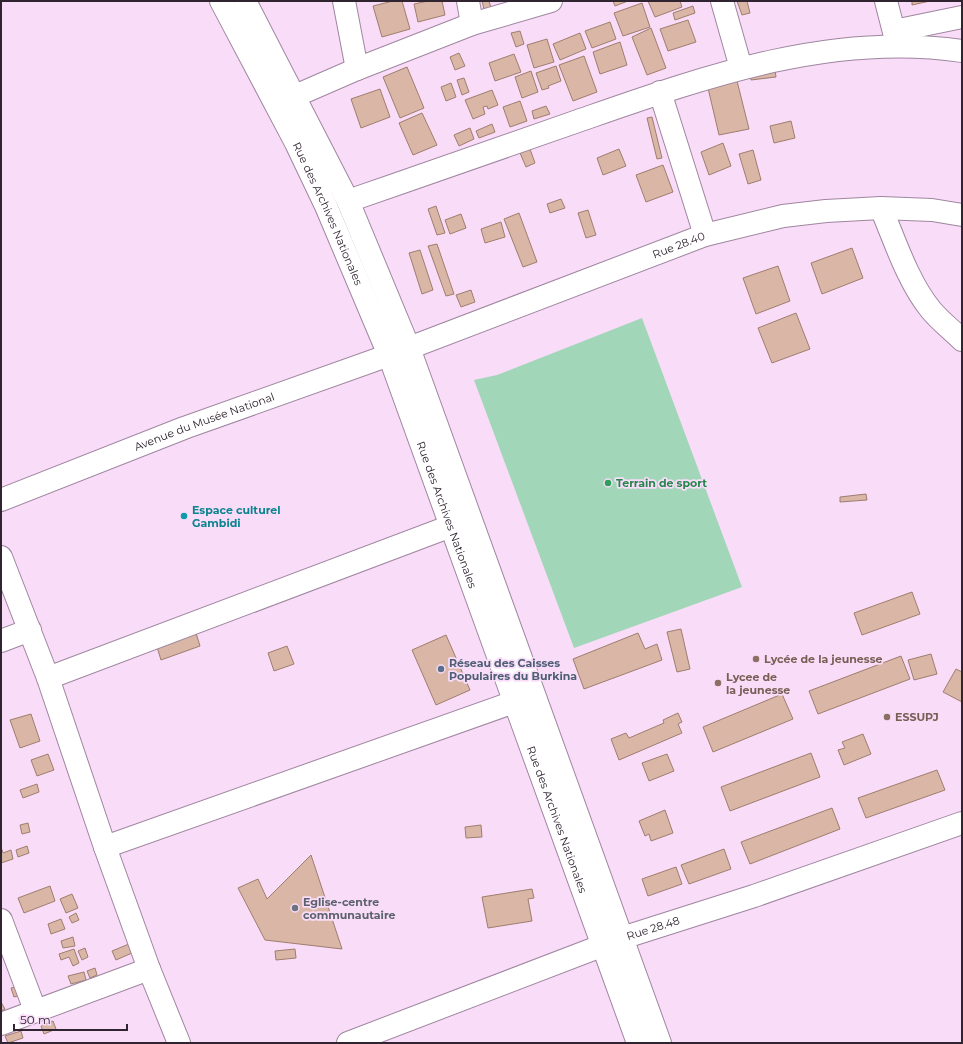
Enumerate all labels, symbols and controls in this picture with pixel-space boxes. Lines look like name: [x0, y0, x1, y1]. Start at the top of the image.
street label: Rue des Archives Nationales: [290, 140, 366, 288]
street label: Rue 28.40: [650, 229, 707, 261]
street label: Avenue du Musée National: [132, 389, 276, 454]
street label: Rue des Archives Nationales: [414, 439, 480, 591]
place label: Terrain de sport: [616, 476, 707, 490]
marker: Terrain de sport: [603, 478, 613, 488]
place label: Espace culturel Gambidi: [192, 503, 281, 530]
marker: Espace culturel Gambidi: [179, 511, 189, 521]
place label: Lycée de la jeunesse: [764, 652, 882, 666]
marker: Lycée de la jeunesse: [751, 654, 761, 664]
place label: Réseau des Caisses Populaires du Burkina: [449, 656, 577, 683]
marker: Réseau des Caisses Populaires du Burkina: [436, 664, 446, 674]
place label: Lycee de la jeunesse: [726, 670, 790, 697]
marker: Lycee de la jeunesse: [713, 678, 723, 688]
place label: ESSUPJ: [895, 710, 939, 724]
marker: ESSUPJ: [882, 712, 892, 722]
street label: Rue des Archives Nationales: [524, 744, 590, 895]
place label: Eglise-centre communautaire: [303, 895, 396, 922]
marker: Eglise-centre communautaire: [290, 903, 300, 913]
street label: Rue 28.48: [625, 913, 681, 943]
scale bar: [14, 1006, 127, 1032]
text: 50 m: [20, 1012, 51, 1027]

